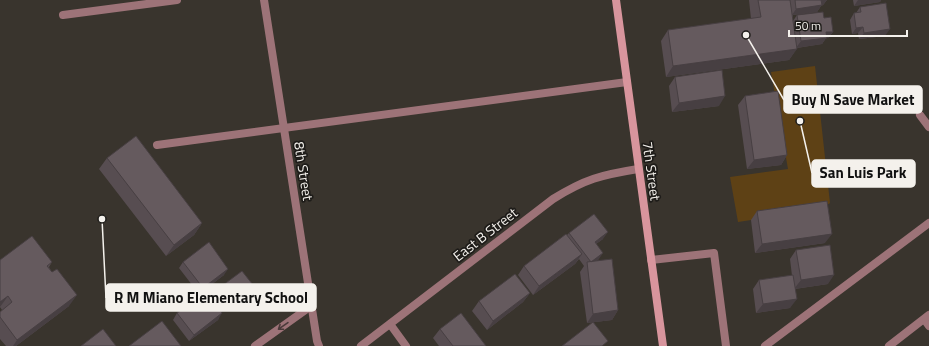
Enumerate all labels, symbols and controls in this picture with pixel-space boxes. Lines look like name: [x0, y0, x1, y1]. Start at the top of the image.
scale bar: [789, 12, 907, 38]
text: 50 m: [795, 16, 821, 35]
callout: Buy N Save Market: [784, 86, 922, 113]
text: Buy N Save Market: [792, 88, 915, 111]
street label: 8th Street: [289, 140, 319, 202]
street label: 7th Street: [637, 140, 667, 202]
callout: San Luis Park: [812, 160, 915, 187]
text: San Luis Park: [820, 161, 907, 184]
street label: East B Street: [448, 202, 522, 266]
callout: R M Miano Elementary School: [106, 284, 316, 311]
text: R M Miano Elementary School: [114, 286, 308, 309]
one-way arrow: [278, 322, 289, 330]

